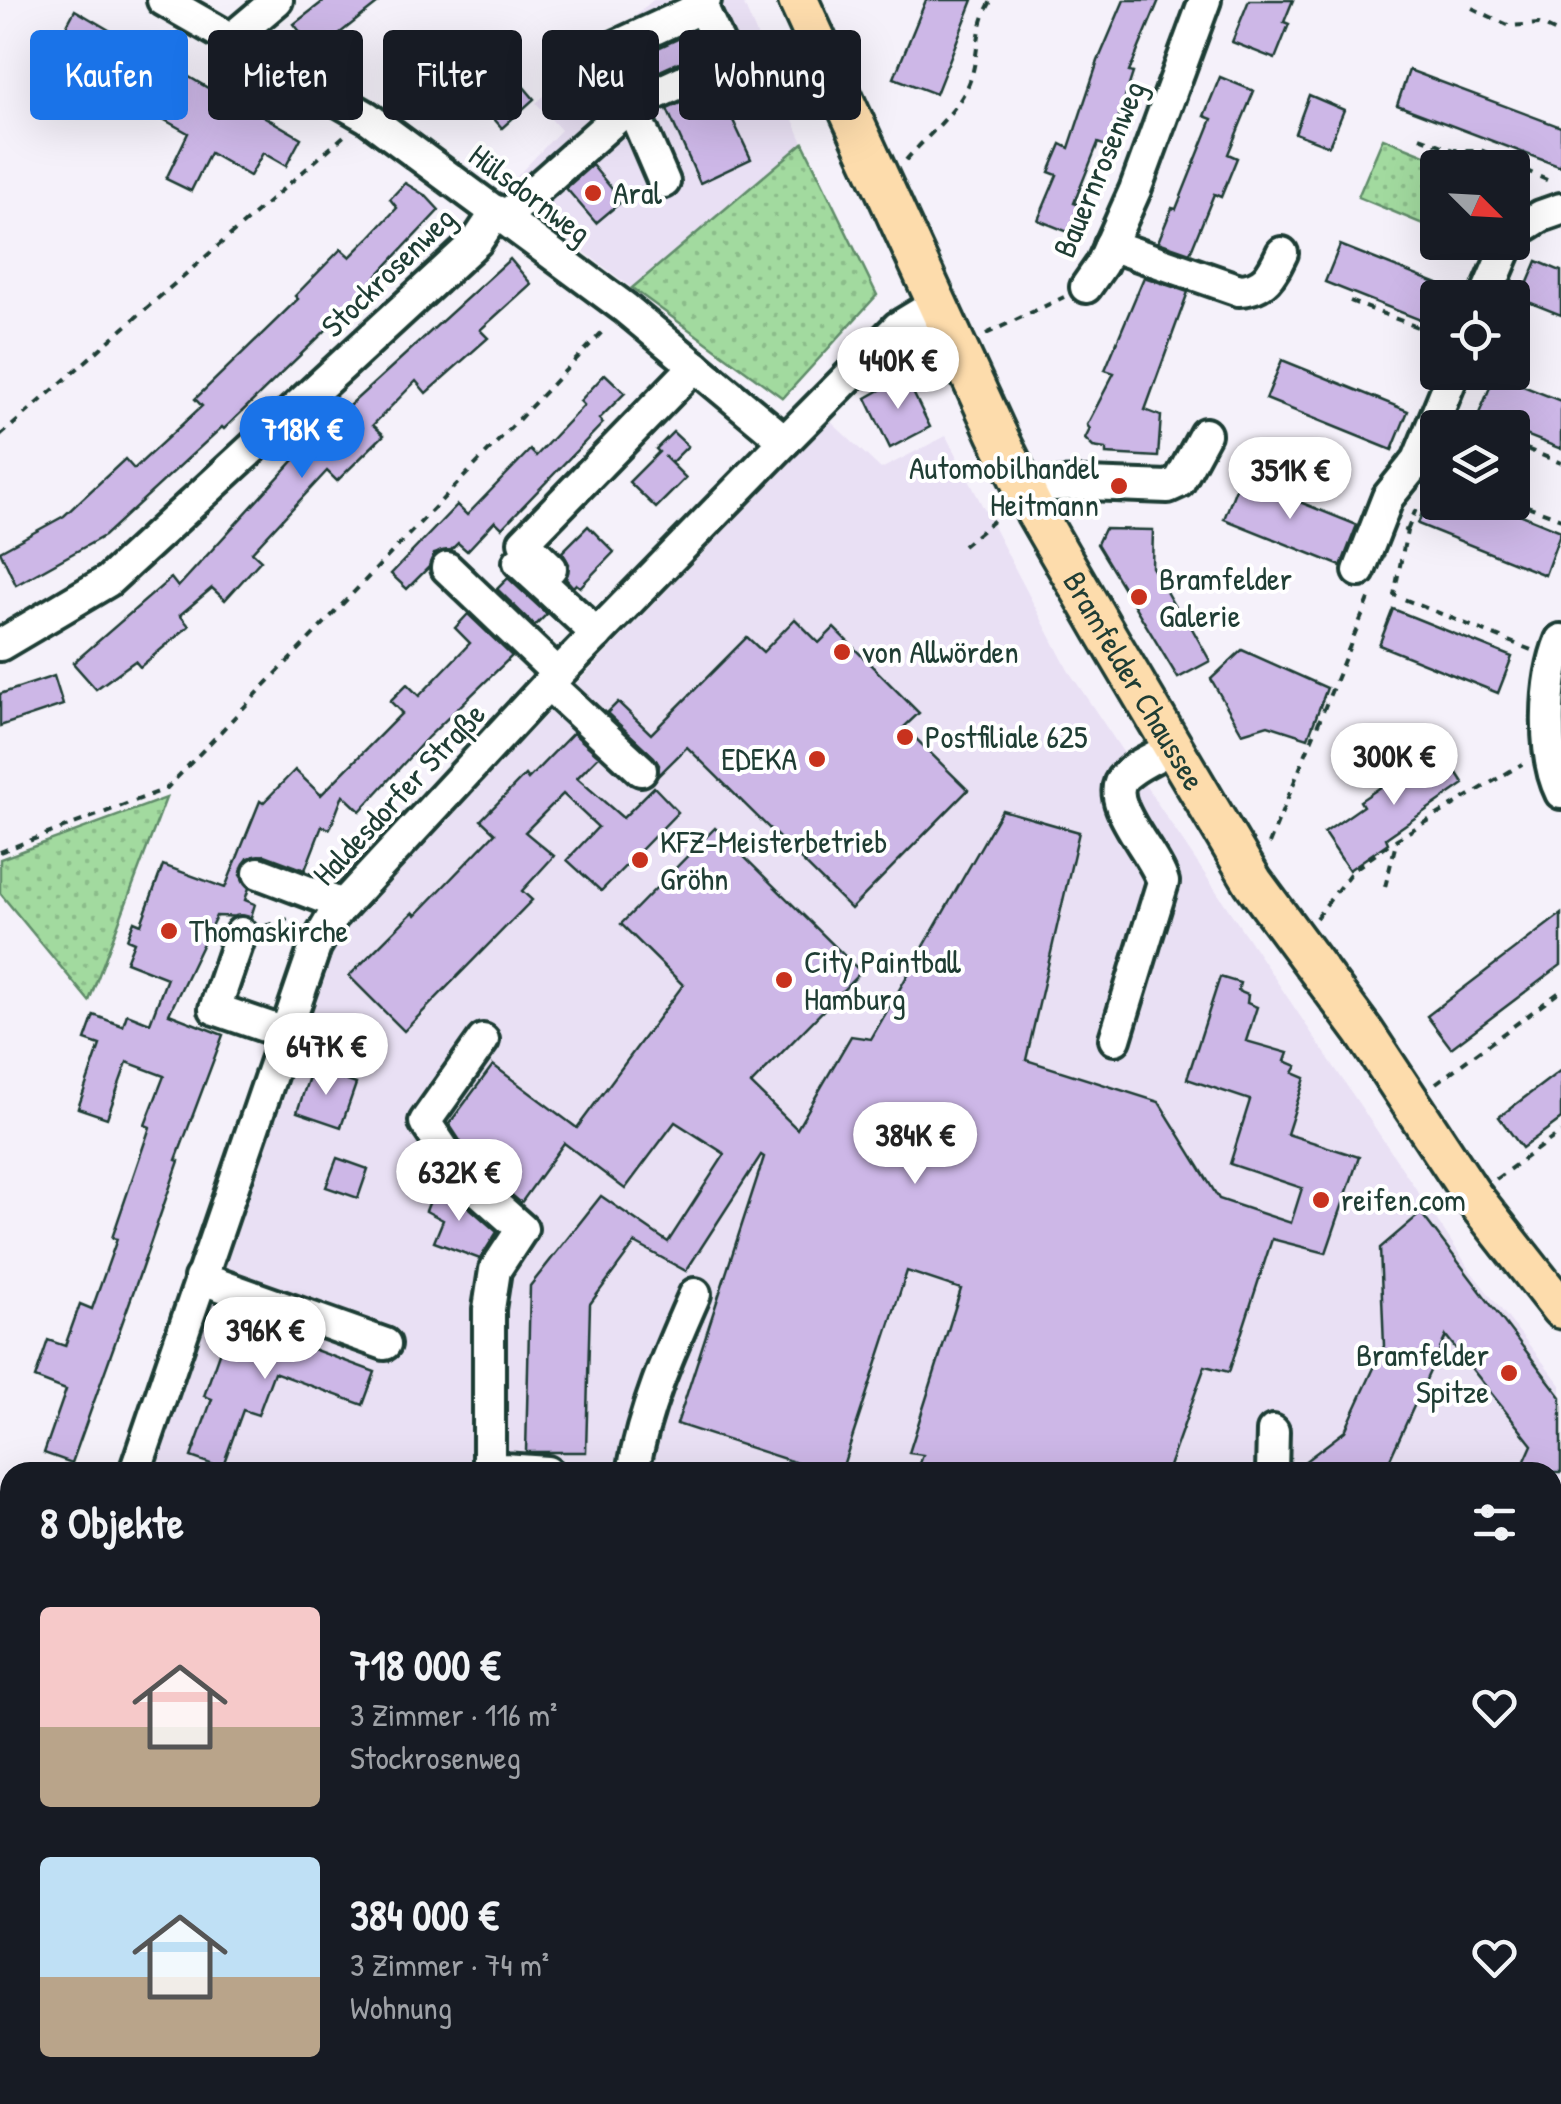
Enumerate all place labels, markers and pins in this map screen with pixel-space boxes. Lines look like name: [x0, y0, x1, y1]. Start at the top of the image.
place label: Aral: [613, 171, 662, 214]
marker: Aral: [582, 182, 604, 204]
pin: 440K €: [817, 327, 979, 412]
pin: 718K €: [221, 396, 383, 481]
pin: 351K €: [1209, 437, 1371, 522]
place label: Automobilhandel Heitmann: [909, 446, 1099, 526]
marker: Automobilhandel Heitmann: [1108, 475, 1130, 497]
place label: Bramfelder Galerie: [1159, 557, 1292, 637]
marker: Bramfelder Galerie: [1128, 586, 1150, 608]
place label: von Allwörden: [862, 630, 1019, 673]
marker: von Allwörden: [831, 641, 853, 663]
place label: Postfiliale 625: [925, 715, 1088, 758]
pin: 300K €: [1313, 723, 1475, 808]
marker: Postfiliale 625: [894, 726, 916, 748]
place label: EDEKA: [721, 737, 797, 780]
marker: EDEKA: [806, 748, 828, 770]
place label: KFZ-Meisterbetrieb Gröhn: [660, 820, 888, 900]
marker: KFZ-Meisterbetrieb Gröhn: [629, 849, 651, 871]
place label: Thomaskirche: [189, 909, 349, 952]
marker: Thomaskirche: [158, 920, 180, 942]
place label: City Paintball Hamburg: [804, 940, 961, 1020]
marker: City Paintball Hamburg: [773, 969, 795, 991]
pin: 647K €: [245, 1013, 407, 1098]
pin: 384K €: [834, 1102, 996, 1187]
pin: 632K €: [378, 1139, 540, 1224]
place label: reifen.com: [1341, 1178, 1466, 1221]
marker: reifen.com: [1310, 1189, 1332, 1211]
pin: 396K €: [184, 1297, 346, 1382]
place label: Bramfelder Spitze: [1356, 1333, 1489, 1413]
marker: Bramfelder Spitze: [1498, 1362, 1520, 1384]

